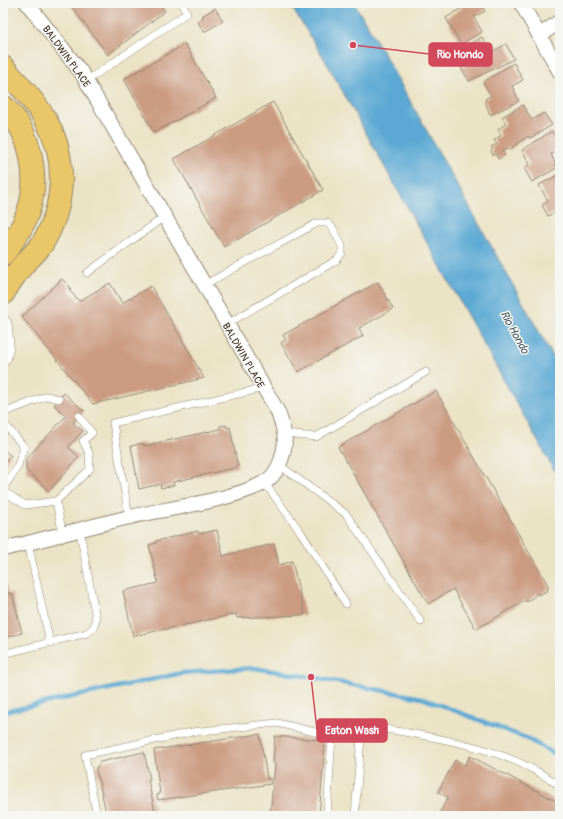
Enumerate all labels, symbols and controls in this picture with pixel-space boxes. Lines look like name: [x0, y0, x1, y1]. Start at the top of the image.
street label: BALDWIN PLACE: [40, 23, 93, 90]
callout: Rio Hondo: [429, 43, 492, 66]
text: Rio Hondo: [437, 48, 483, 61]
water label: Rio Hondo: [498, 309, 532, 357]
street label: BALDWIN PLACE: [220, 321, 267, 390]
callout: Eaton Wash: [317, 719, 387, 742]
text: Eaton Wash: [325, 724, 379, 737]

